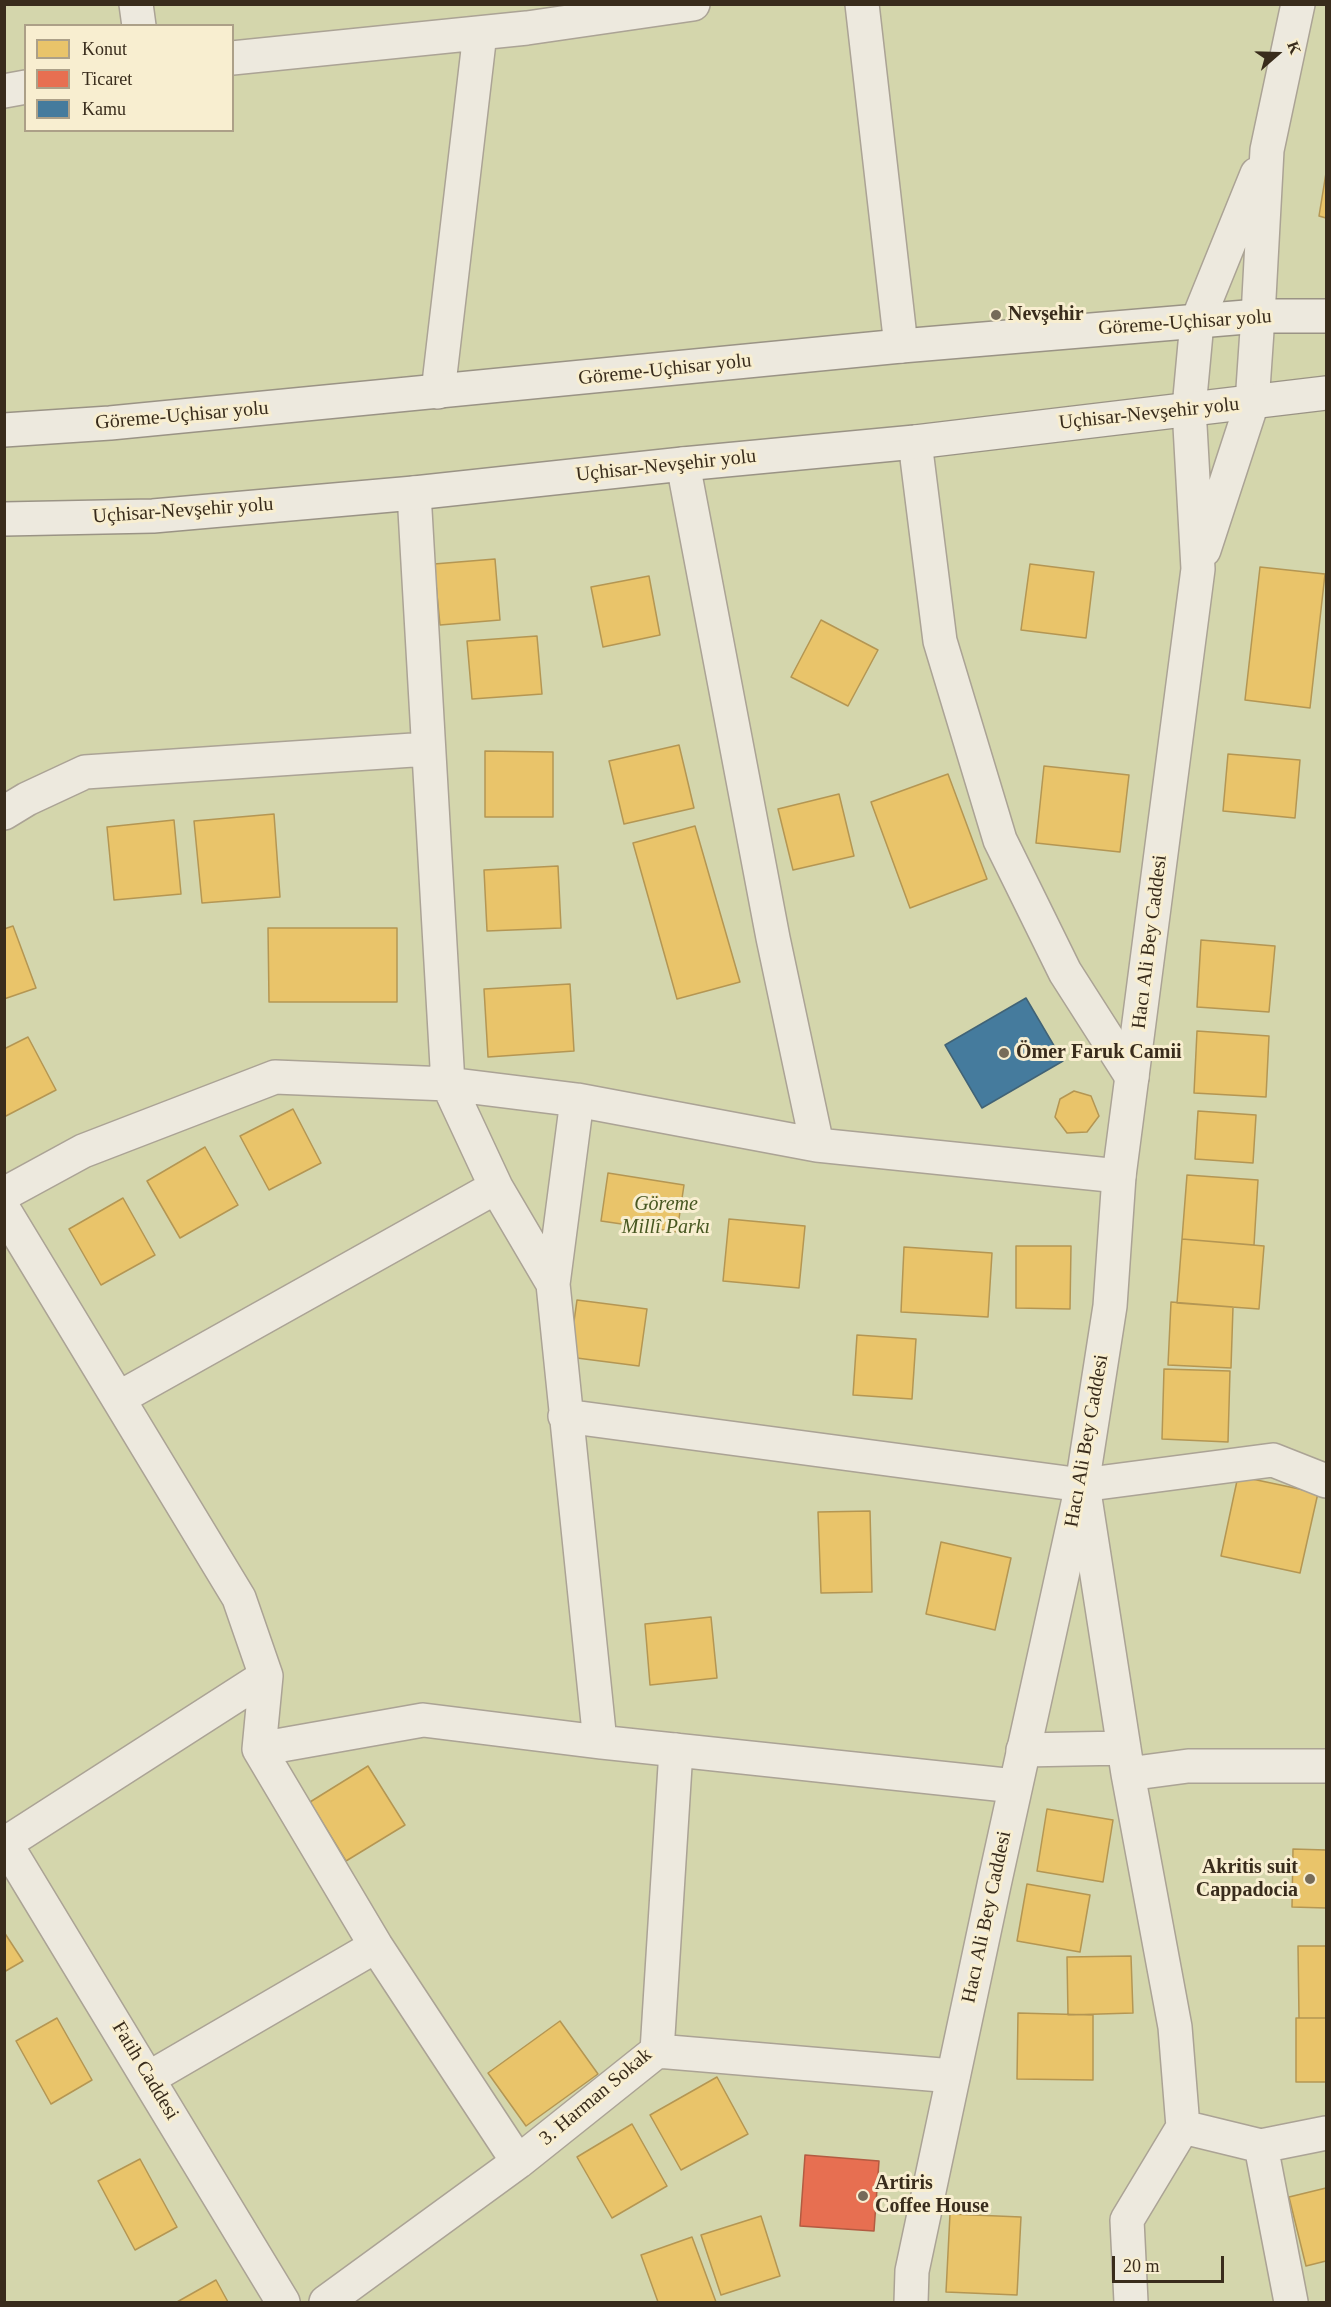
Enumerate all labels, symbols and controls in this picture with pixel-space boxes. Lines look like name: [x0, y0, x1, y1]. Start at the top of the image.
legend: [24, 24, 234, 132]
north arrow: [1247, 24, 1307, 84]
text: Konut: [82, 39, 127, 59]
text: K: [1284, 39, 1304, 56]
text: Ticaret: [82, 69, 132, 89]
text: Kamu: [82, 99, 126, 119]
place label: Nevşehir: [1008, 303, 1084, 327]
street label: Göreme-Uçhisar yolu: [1097, 305, 1273, 341]
marker: Nevşehir: [989, 308, 1003, 322]
street label: Göreme-Uçhisar yolu: [577, 349, 753, 391]
street label: Uçhisar-Nevşehir yolu: [1058, 393, 1240, 435]
street label: Göreme-Uçhisar yolu: [94, 396, 270, 436]
street label: Uçhisar-Nevşehir yolu: [575, 445, 757, 487]
street label: Uçhisar-Nevşehir yolu: [92, 493, 274, 529]
street label: Hacı Ali Bey Caddesi: [1127, 854, 1173, 1030]
place label: Ömer Faruk Camii: [1016, 1041, 1182, 1065]
marker: Ömer Faruk Camii: [997, 1046, 1011, 1060]
park label: Göreme Millî Parkı: [622, 1193, 710, 1240]
street label: Hacı Ali Bey Caddesi: [1060, 1353, 1114, 1529]
street label: Hacı Ali Bey Caddesi: [957, 1829, 1017, 2005]
place label: Akritis suit Cappadocia: [1196, 1856, 1298, 1903]
marker: Akritis suit Cappadocia: [1303, 1872, 1317, 1886]
street label: Fatih Caddesi: [106, 2017, 184, 2125]
street label: 3. Harman Sokak: [535, 2043, 657, 2151]
place label: Artiris Coffee House: [875, 2172, 989, 2219]
marker: Artiris Coffee House: [856, 2189, 870, 2203]
scale bar: [1115, 2244, 1228, 2282]
text: 20 m: [1123, 2256, 1160, 2276]

